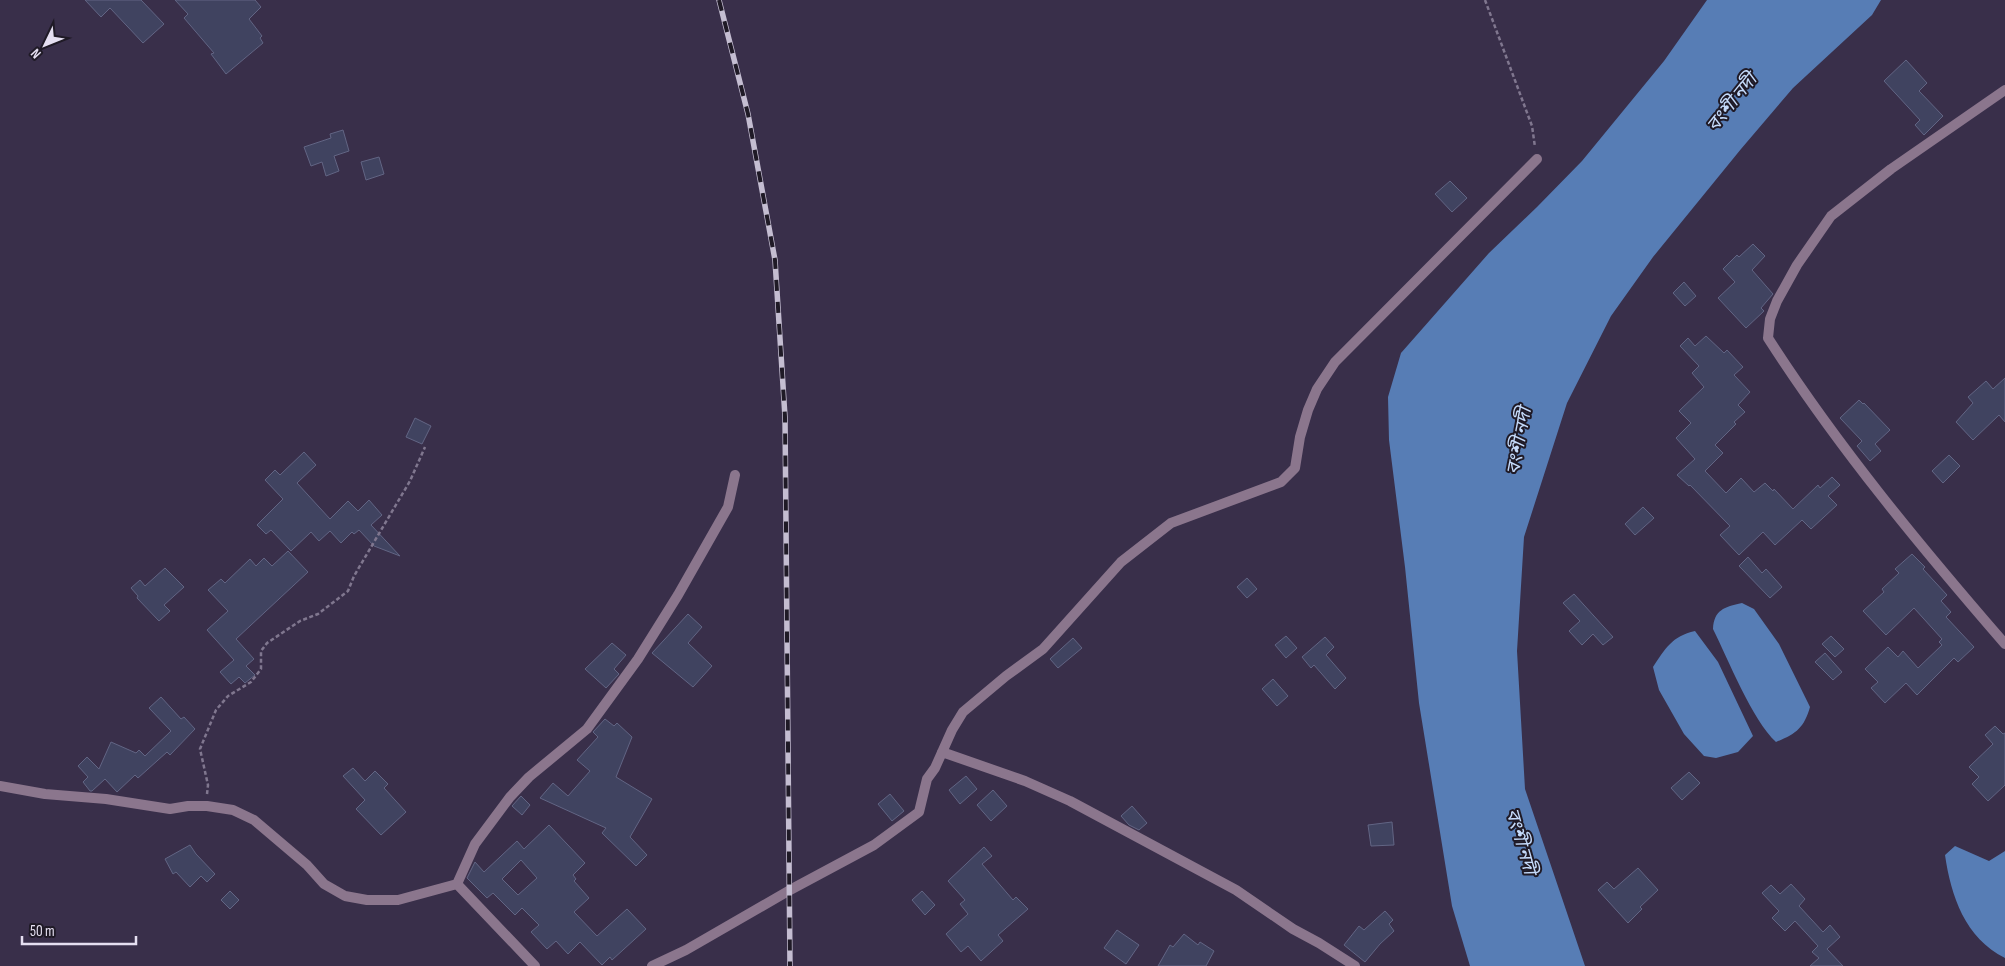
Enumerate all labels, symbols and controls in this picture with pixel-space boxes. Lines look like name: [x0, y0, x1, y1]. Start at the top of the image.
north arrow: [20, 20, 70, 70]
text: N: [27, 45, 45, 62]
water label: বংশী নদী: [1701, 66, 1765, 136]
water label: বংশী নদী: [1501, 402, 1538, 477]
water label: বংশী নদী: [1500, 805, 1543, 881]
scale bar: [22, 914, 136, 946]
text: 50 m: [30, 922, 55, 941]

